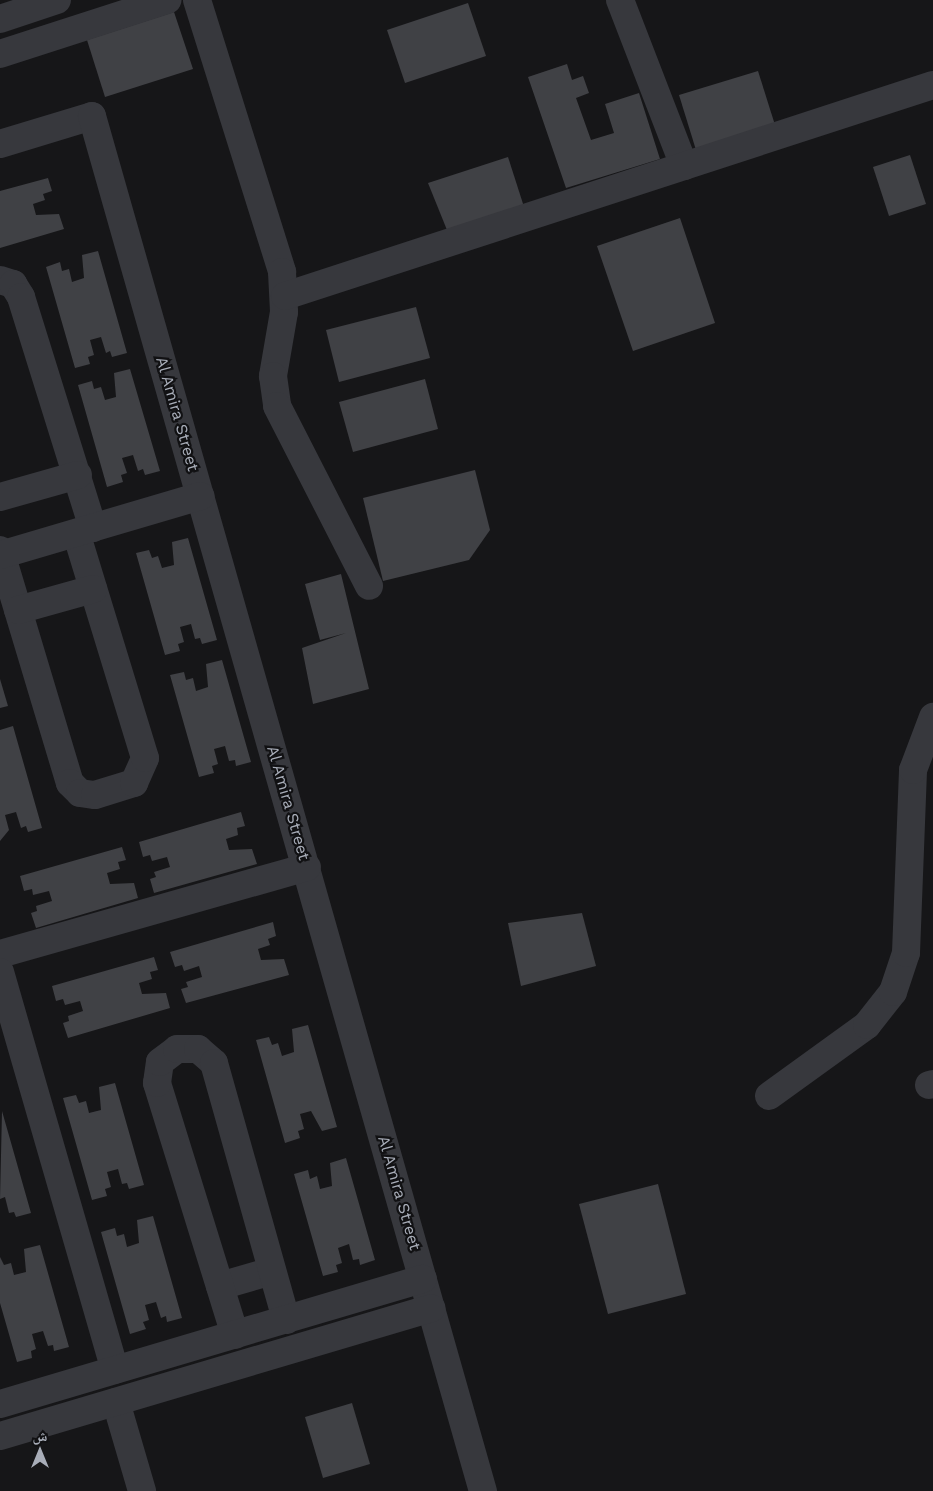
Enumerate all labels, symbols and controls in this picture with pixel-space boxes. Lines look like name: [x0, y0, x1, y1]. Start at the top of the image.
street label: Al Amira Street: [151, 354, 203, 474]
street label: Al Amira Street: [262, 743, 314, 863]
street label: Al Amira Street: [373, 1133, 425, 1253]
north arrow: [15, 1426, 65, 1476]
text: ش: [33, 1428, 47, 1444]

